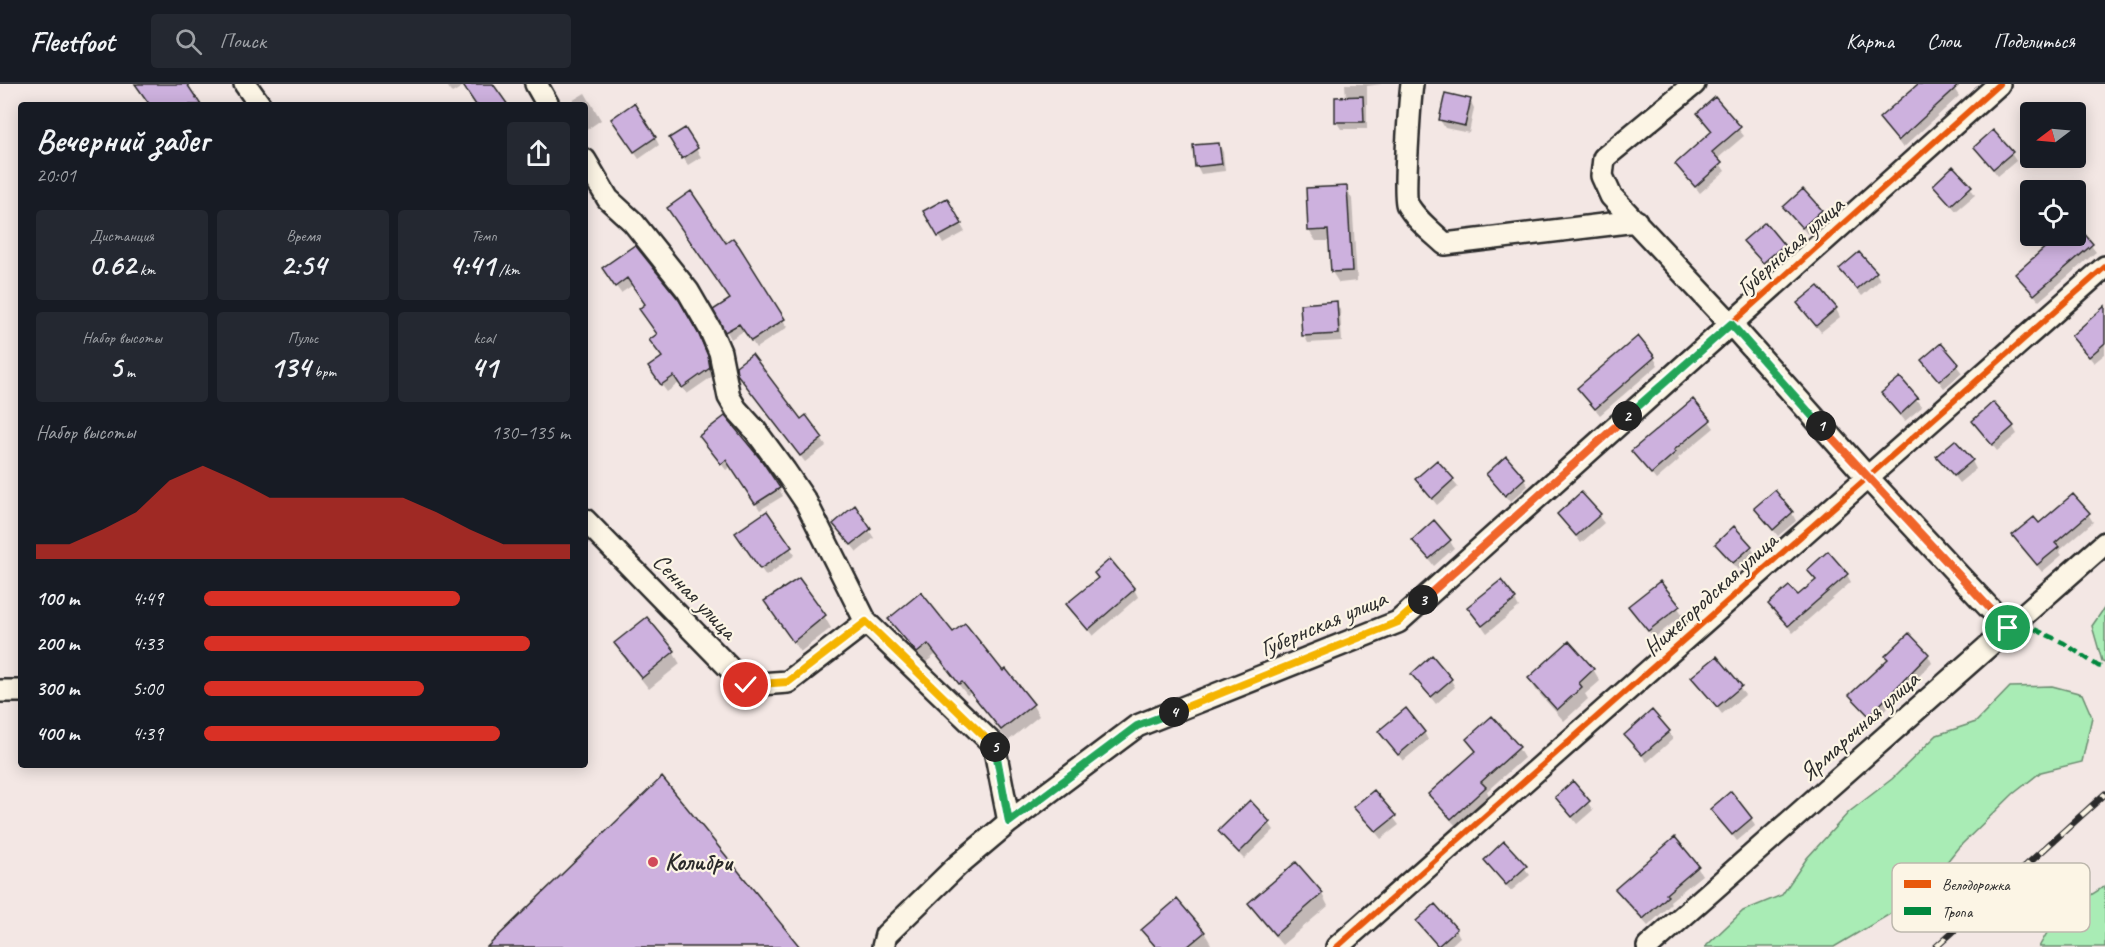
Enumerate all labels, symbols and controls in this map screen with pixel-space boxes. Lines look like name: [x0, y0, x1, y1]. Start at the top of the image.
search box: [151, 14, 571, 68]
text: Fleetfoot: [30, 24, 115, 59]
icon: search: [172, 25, 205, 58]
text: Поиск: [220, 27, 266, 55]
text: Карта: [1846, 28, 1894, 54]
text: Слои: [1927, 28, 1961, 54]
text: Поделиться: [1994, 28, 2075, 54]
north arrow: [2020, 102, 2086, 168]
map controls: [2020, 102, 2086, 246]
text: Вечерний забег: [36, 119, 209, 161]
button: share: [507, 122, 570, 185]
text: 20:01: [36, 163, 76, 188]
button: locate: [2020, 180, 2086, 246]
street label: Губернская улица: [1730, 189, 1851, 302]
text: Дистанция: [90, 226, 154, 246]
text: Время: [286, 226, 320, 246]
text: Темп: [471, 226, 497, 246]
text: 0.62: [89, 246, 136, 284]
text: 2:54: [280, 246, 326, 284]
text: 4:41: [448, 246, 495, 284]
text: km: [136, 260, 155, 280]
text: /km: [495, 260, 520, 280]
text: Набор высоты: [82, 328, 162, 348]
text: Пульс: [288, 328, 318, 348]
text: kcal: [473, 328, 495, 348]
text: 5: [109, 348, 122, 386]
text: 134: [270, 348, 310, 386]
text: 41: [471, 348, 498, 386]
text: m: [122, 362, 135, 382]
text: bpm: [310, 362, 336, 382]
pin: 2: [1612, 401, 1642, 431]
text: 2: [1623, 406, 1631, 426]
pin: 1: [1806, 411, 1836, 441]
text: 1: [1817, 416, 1825, 436]
text: Набор высоты: [36, 420, 135, 445]
text: 130–135 m: [491, 420, 570, 445]
street label: Нижегородская улица: [1637, 524, 1785, 662]
street label: Сенная улица: [646, 546, 745, 647]
street label: Губернская улица: [1255, 582, 1392, 663]
pin: 3: [1408, 585, 1438, 615]
text: 100 m: [36, 586, 79, 611]
text: 4:49: [132, 586, 163, 611]
text: 3: [1419, 590, 1427, 610]
pin: [1982, 602, 2033, 653]
icon: arrive: [1991, 611, 2024, 644]
text: 200 m: [36, 631, 79, 656]
text: 4:33: [132, 631, 163, 656]
pin: [720, 659, 771, 710]
street label: Ярмарочная улица: [1793, 663, 1926, 788]
icon: check: [729, 668, 762, 701]
text: 300 m: [36, 676, 79, 701]
text: 5:00: [132, 676, 163, 701]
pin: 4: [1159, 697, 1189, 727]
text: 4: [1170, 702, 1178, 722]
text: 400 m: [36, 721, 79, 746]
text: 4:39: [132, 721, 163, 746]
pin: 5: [980, 732, 1010, 762]
text: 5: [992, 737, 998, 757]
place label: Колибри: [665, 847, 734, 877]
marker: Колибри: [646, 855, 660, 869]
legend: [1892, 863, 2090, 932]
text: Велодорожка: [1942, 875, 2011, 895]
text: Тропа: [1942, 902, 1974, 922]

